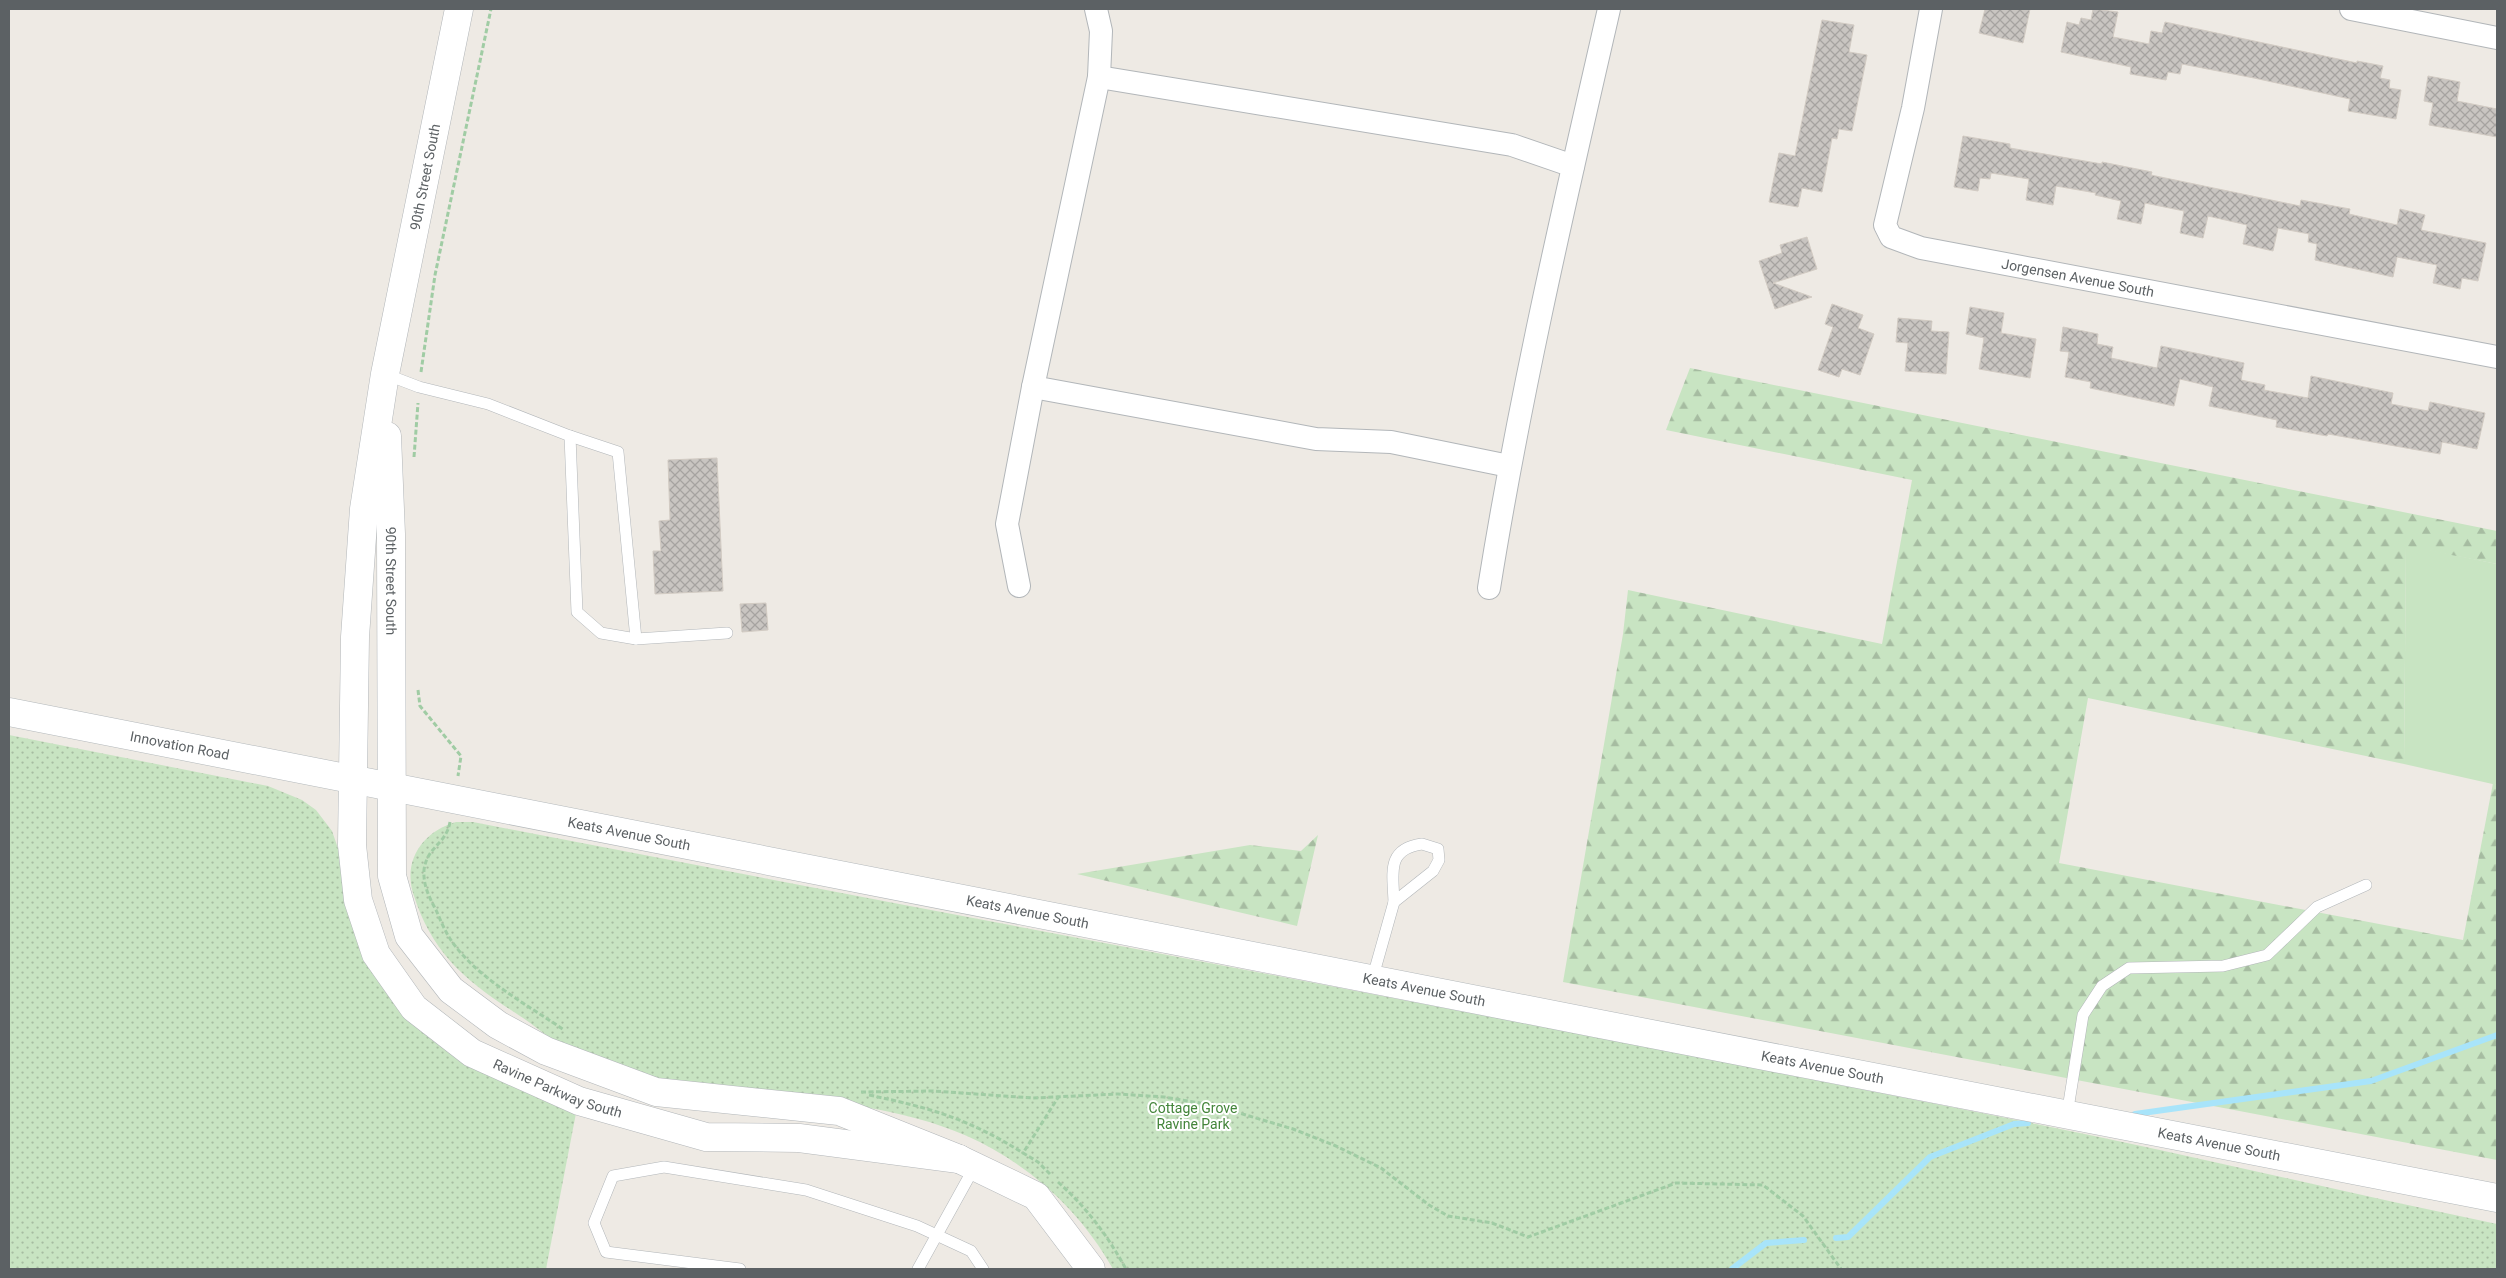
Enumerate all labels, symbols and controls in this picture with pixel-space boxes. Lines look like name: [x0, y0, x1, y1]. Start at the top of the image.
street label: 90th Street South: [407, 122, 443, 232]
street label: Jorgensen Avenue South: [2000, 255, 2156, 300]
street label: 90th Street South: [383, 526, 399, 635]
street label: Innovation Road: [129, 728, 231, 763]
street label: Keats Avenue South: [567, 814, 692, 853]
street label: Keats Avenue South: [965, 892, 1090, 932]
street label: Keats Avenue South: [1361, 970, 1487, 1009]
street label: Keats Avenue South: [1760, 1047, 1885, 1087]
street label: Ravine Parkway South: [491, 1056, 624, 1121]
park label: Cottage Grove Ravine Park: [1149, 1100, 1237, 1132]
street label: Keats Avenue South: [2156, 1124, 2282, 1164]

